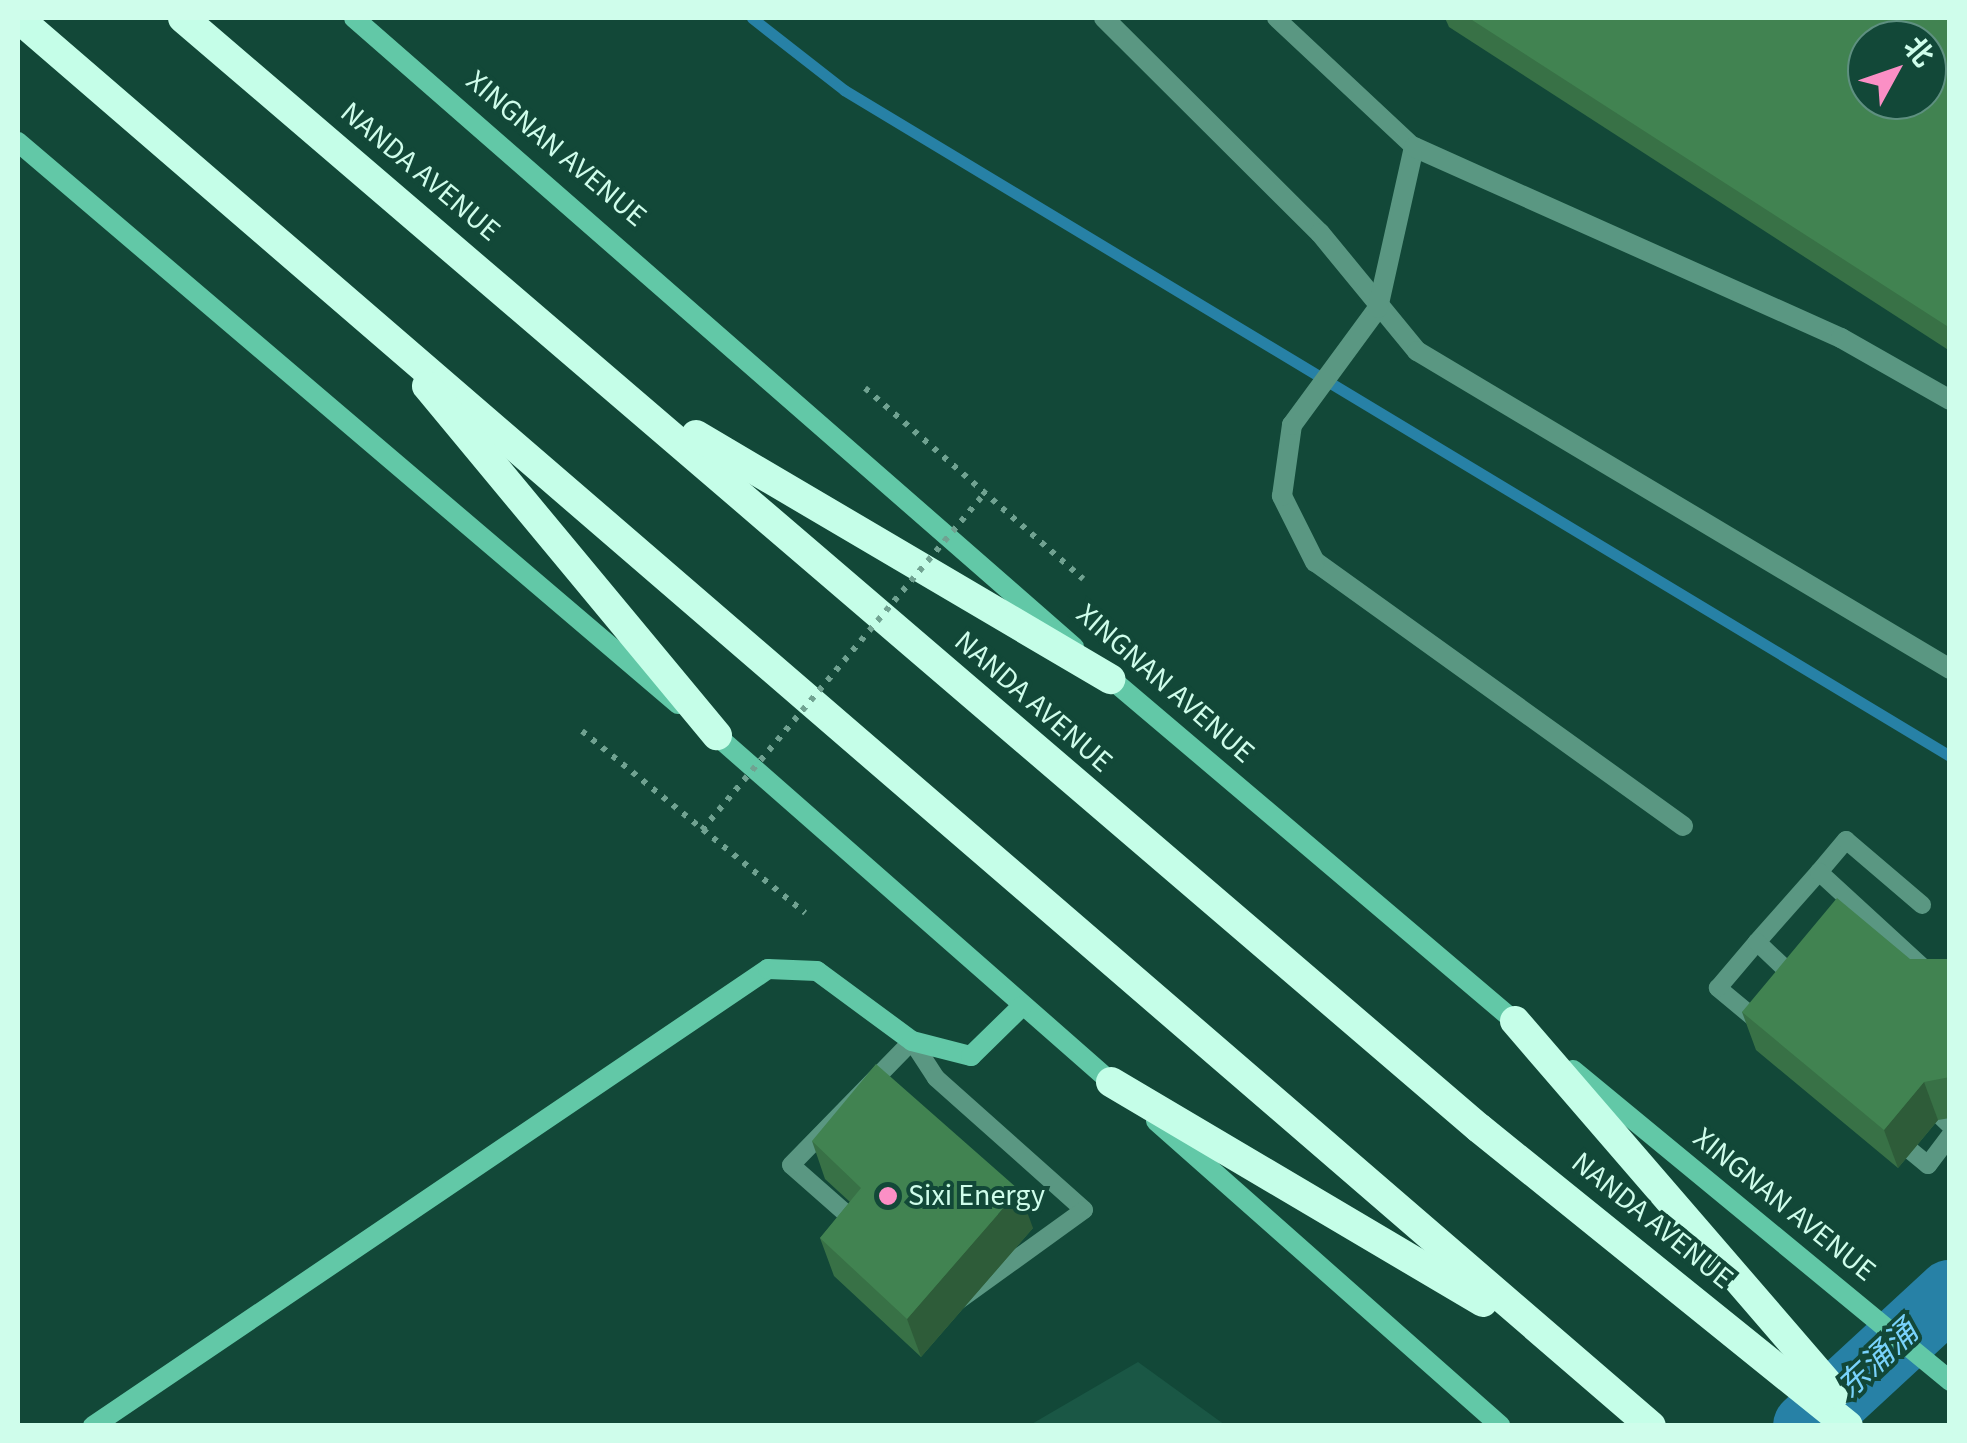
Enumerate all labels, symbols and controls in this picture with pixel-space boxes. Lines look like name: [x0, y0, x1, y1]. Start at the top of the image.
north arrow: [1847, 20, 1947, 120]
text: 北: [1894, 28, 1943, 76]
street label: XINGNAN AVENUE: [459, 63, 653, 235]
street label: NANDA AVENUE: [333, 95, 507, 249]
street label: XINGNAN AVENUE: [1069, 597, 1261, 771]
street label: NANDA AVENUE: [947, 624, 1119, 780]
street label: XINGNAN AVENUE: [1686, 1121, 1882, 1289]
street label: NANDA AVENUE: [1564, 1145, 1740, 1297]
place label: Sixi Energy: [908, 1178, 1045, 1214]
marker: Sixi Energy: [877, 1185, 899, 1207]
water label: 东涌涌: [1830, 1313, 1926, 1407]

